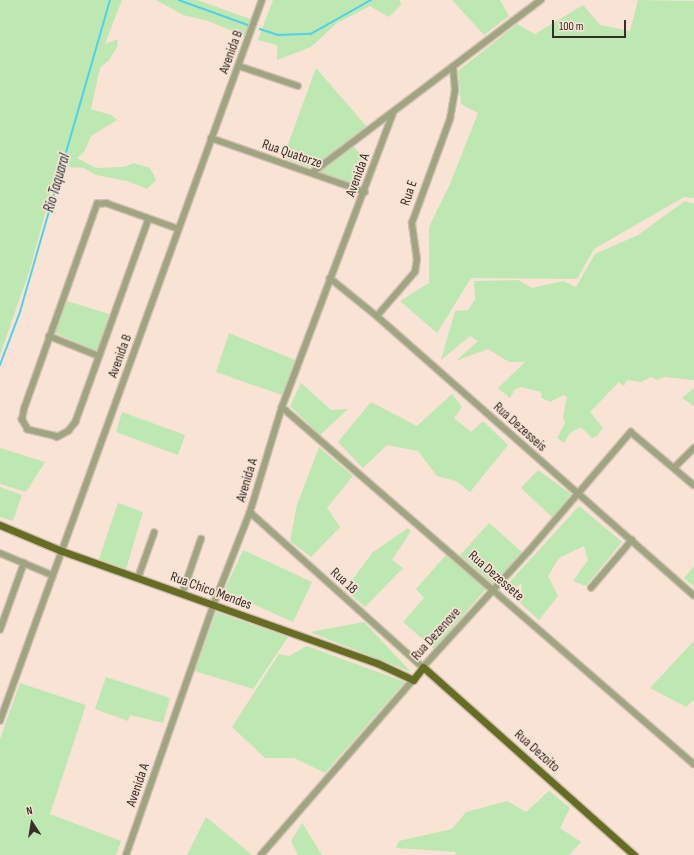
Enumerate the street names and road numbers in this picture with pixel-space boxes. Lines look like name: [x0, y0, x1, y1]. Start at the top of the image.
street label: Avenida B: [215, 28, 247, 76]
street label: Rua Quatorze: [260, 136, 324, 172]
street label: Avenida A: [342, 151, 374, 199]
street label: Rua E: [397, 178, 421, 208]
street label: Avenida B: [104, 332, 136, 380]
street label: Rua Dezesseis: [490, 399, 550, 455]
street label: Avenida A: [232, 456, 262, 504]
street label: Rua Dezessete: [465, 547, 527, 605]
street label: Rua 18: [327, 564, 361, 598]
street label: Rua Chico Mendes: [168, 569, 254, 613]
street label: Rua Dezenove: [408, 604, 464, 664]
street label: Rua Dezoito: [511, 726, 563, 776]
street label: Avenida A: [123, 761, 153, 809]

